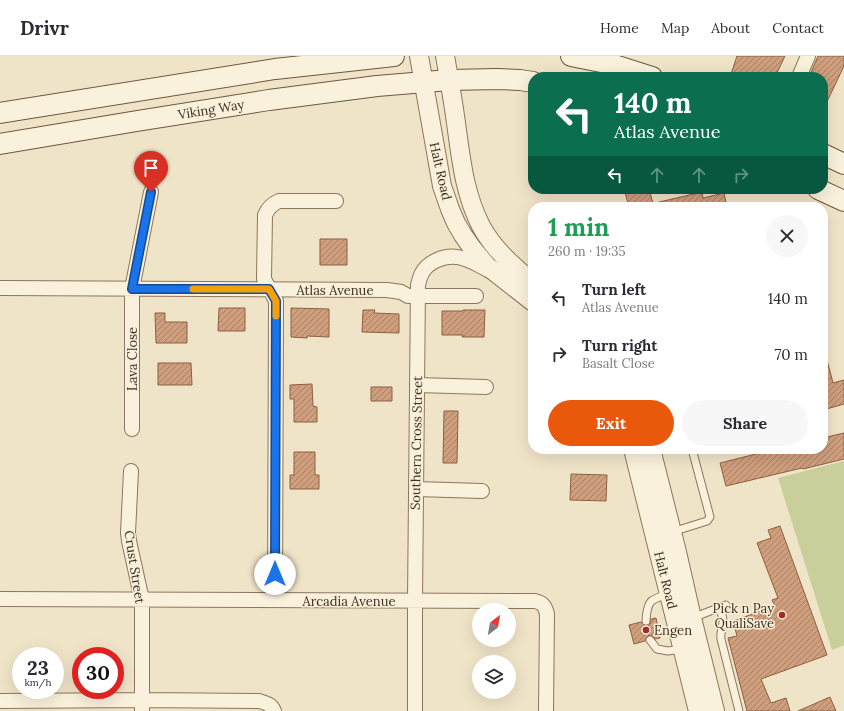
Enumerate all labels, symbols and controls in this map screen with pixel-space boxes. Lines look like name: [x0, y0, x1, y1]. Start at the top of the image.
text: Drivr: [20, 16, 69, 40]
text: Home: [600, 19, 639, 37]
text: Map: [661, 19, 689, 37]
text: About: [711, 19, 750, 37]
text: Contact: [772, 19, 824, 37]
text: 140 m: [614, 85, 692, 121]
icon: left: [548, 88, 600, 140]
street label: Viking Way: [176, 96, 246, 123]
text: Atlas Avenue: [614, 120, 720, 143]
street label: Halt Road: [426, 141, 455, 202]
pin: [134, 151, 168, 192]
icon: arrive: [140, 157, 162, 179]
icon: left: [604, 164, 626, 186]
icon: ahead: [646, 164, 668, 186]
icon: ahead: [688, 164, 710, 186]
icon: right: [730, 164, 752, 186]
text: 1 min: [548, 212, 609, 243]
button: close: [766, 215, 808, 257]
text: 260 m · 19:35: [548, 243, 626, 260]
text: Turn left: [582, 280, 646, 299]
street label: Atlas Avenue: [296, 282, 373, 299]
icon: left: [548, 287, 570, 309]
text: 140 m: [768, 289, 808, 308]
text: Atlas Avenue: [582, 299, 659, 316]
street label: Lava Close: [124, 327, 141, 391]
text: Turn right: [582, 336, 658, 355]
icon: right: [548, 343, 570, 365]
text: 70 m: [774, 345, 808, 364]
text: Basalt Close: [582, 355, 655, 372]
street label: Southern Cross Street: [407, 376, 426, 510]
button: Exit: [548, 400, 674, 446]
button: Share: [682, 400, 808, 446]
street label: Crust Street: [120, 529, 149, 605]
street label: Halt Road: [650, 549, 681, 611]
position arrow: [254, 553, 296, 595]
street label: Arcadia Avenue: [302, 593, 395, 610]
place label: Pick n Pay QualiSave: [713, 600, 774, 632]
north arrow: [472, 603, 516, 647]
map controls: [472, 603, 516, 699]
marker: Pick n Pay QualiSave: [777, 610, 787, 620]
place label: Engen: [654, 622, 692, 639]
marker: Engen: [641, 625, 651, 635]
speed limit sign: 30: [72, 647, 124, 699]
text: 23: [27, 655, 49, 680]
button: layers: [472, 655, 516, 699]
text: km/h: [24, 676, 52, 689]

